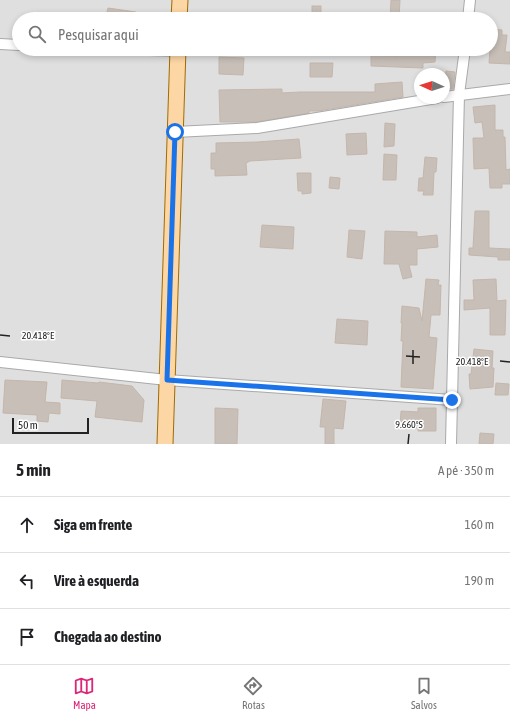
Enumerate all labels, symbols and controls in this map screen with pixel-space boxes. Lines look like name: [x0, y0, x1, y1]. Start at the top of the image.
search box: [12, 12, 498, 56]
icon: search: [26, 23, 48, 45]
text: Pesquisar aqui: [58, 26, 139, 43]
north arrow: [414, 68, 450, 104]
route start: [166, 123, 184, 141]
text: 20.418°E: [22, 330, 55, 341]
text: 20.418°E: [456, 356, 489, 367]
route end: [443, 391, 461, 409]
scale bar: [12, 416, 89, 435]
text: 50 m: [18, 419, 38, 431]
text: 9.660°S: [395, 419, 423, 430]
text: 5 min: [16, 460, 51, 480]
text: A pé · 350 m: [438, 463, 494, 478]
icon: ahead: [16, 514, 38, 536]
text: Siga em frente: [54, 516, 132, 533]
text: 160 m: [465, 517, 494, 532]
icon: left: [16, 570, 38, 592]
text: Vire à esquerda: [54, 572, 139, 589]
text: 190 m: [465, 573, 494, 588]
icon: arrive: [16, 626, 38, 648]
text: Chegada ao destino: [54, 628, 162, 645]
tab: Mapa: [73, 675, 96, 711]
tab: Rotas: [242, 675, 265, 711]
tab: Salvos: [411, 675, 437, 711]

